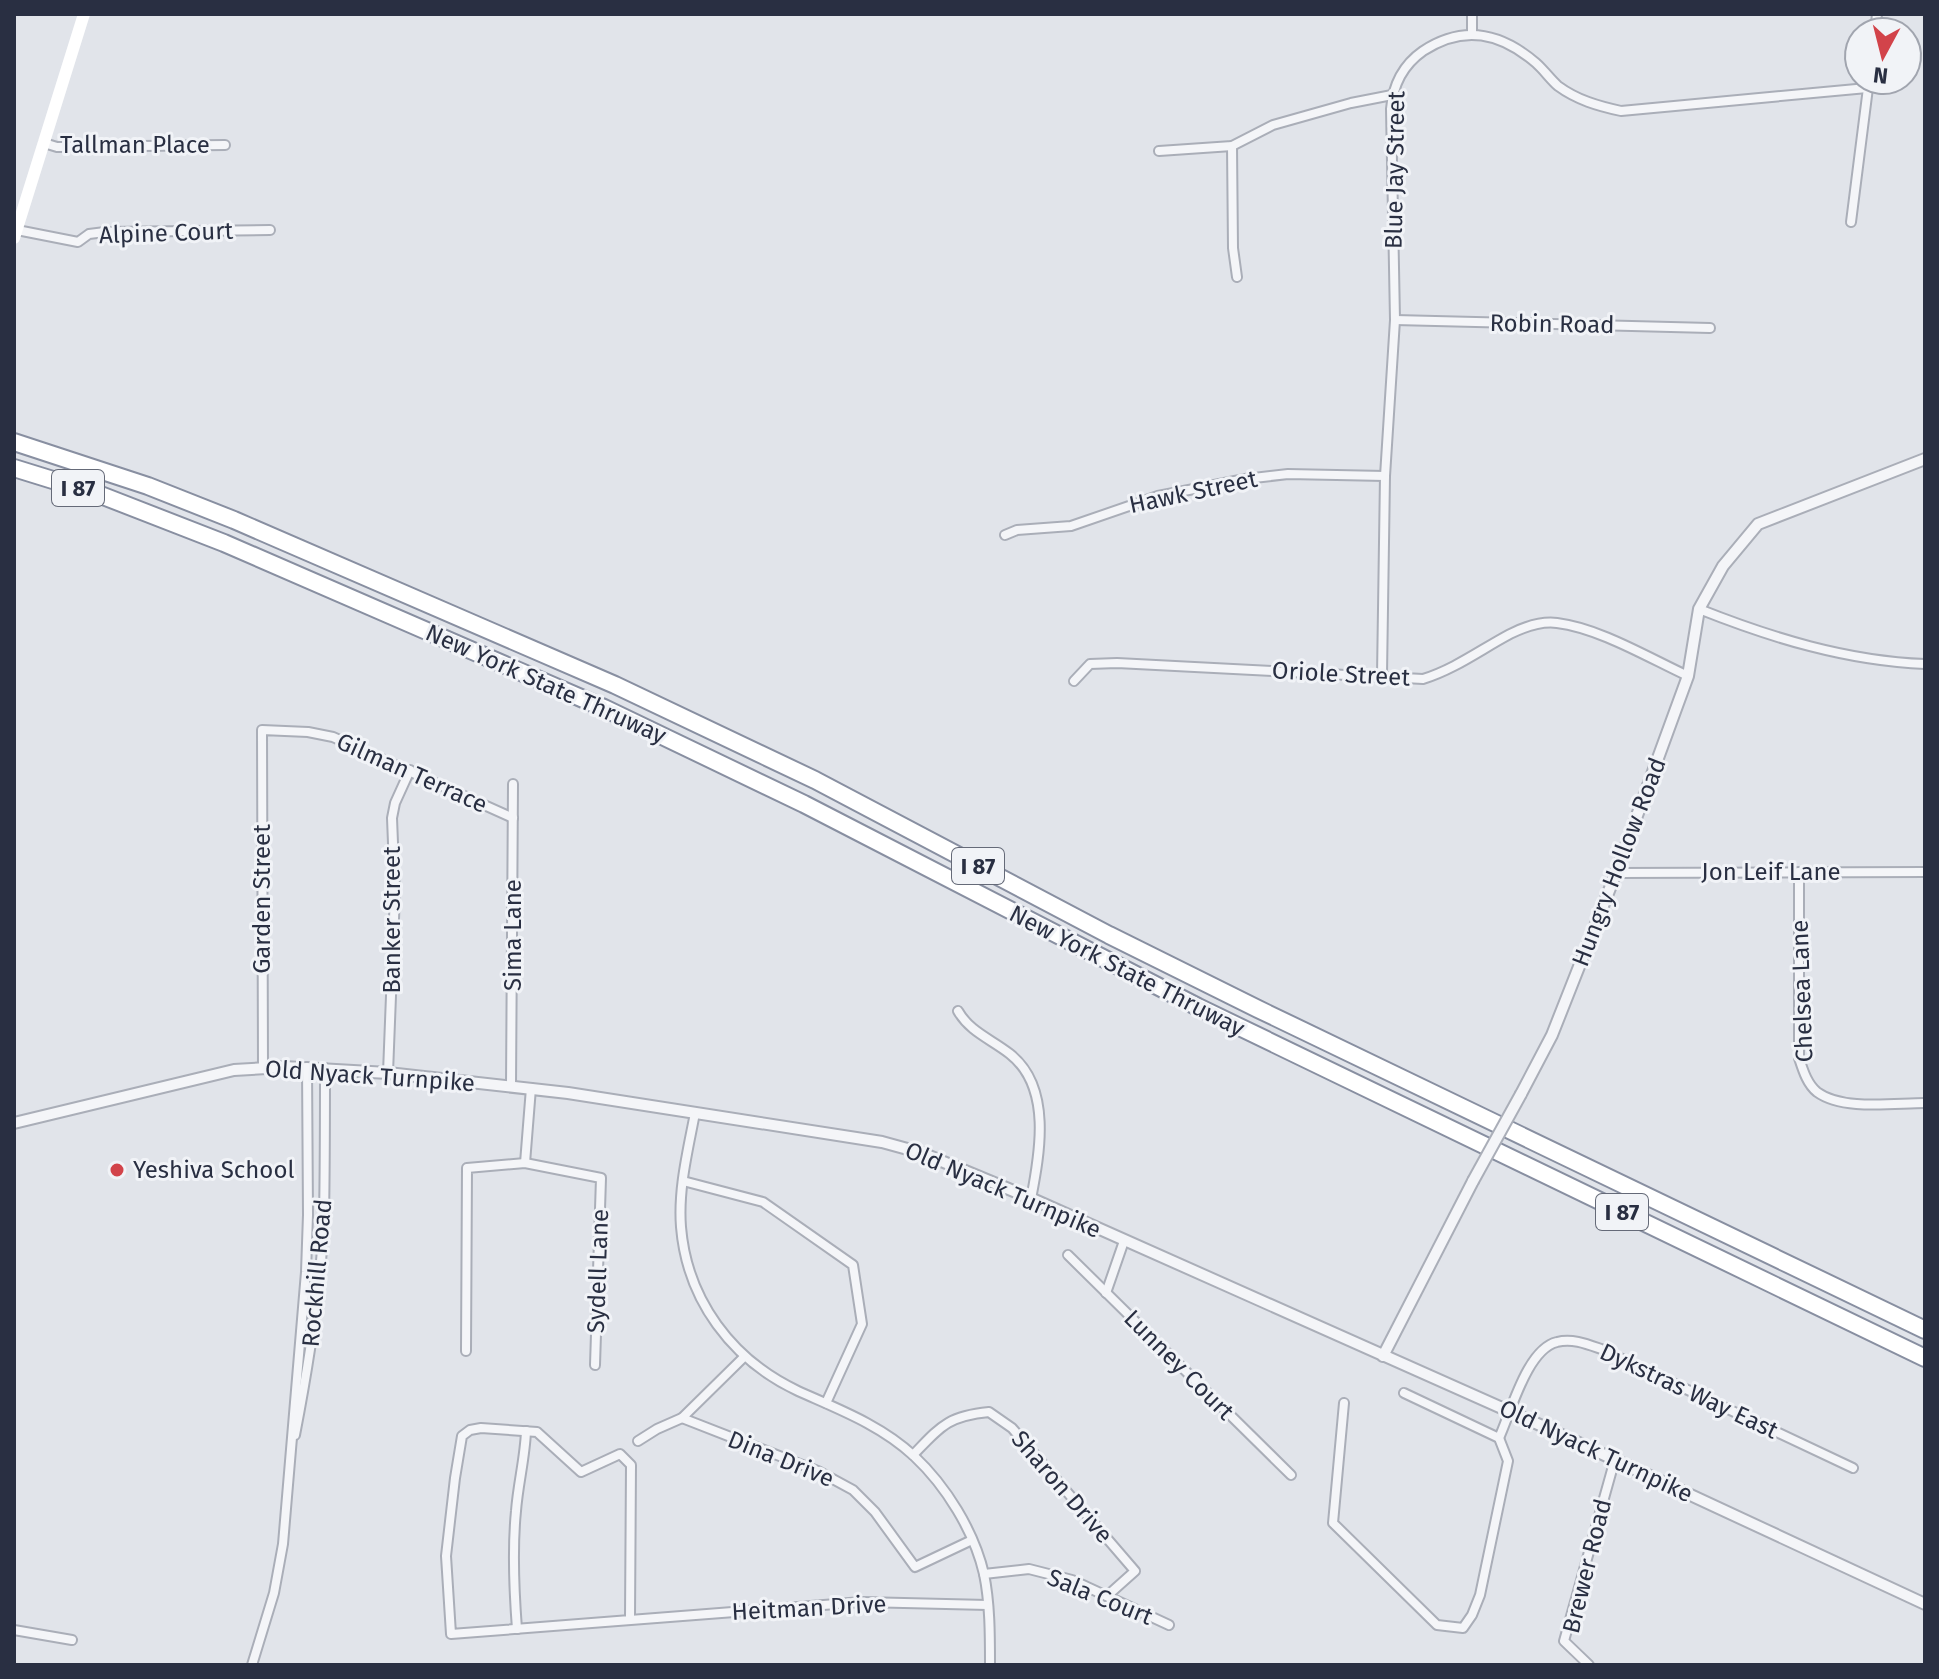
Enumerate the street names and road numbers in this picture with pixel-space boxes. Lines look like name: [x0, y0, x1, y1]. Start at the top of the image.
street label: Blue Jay Street: [1380, 90, 1410, 249]
street label: Tallman Place: [60, 131, 210, 159]
street label: Alpine Court: [98, 217, 234, 249]
street label: Robin Road: [1489, 309, 1615, 339]
street label: Hawk Street: [1126, 465, 1260, 519]
road number: I 87: [52, 470, 104, 506]
street label: New York State Thruway: [421, 618, 671, 750]
street label: Oriole Street: [1271, 656, 1411, 692]
street label: Gilman Terrace: [332, 727, 492, 819]
street label: Hungry Hollow Road: [1566, 754, 1672, 970]
street label: Garden Street: [248, 824, 276, 974]
street label: Banker Street: [378, 846, 406, 994]
road number: I 87: [952, 848, 1004, 884]
street label: Jon Leif Lane: [1701, 858, 1841, 886]
street label: Sima Lane: [499, 879, 527, 991]
street label: New York State Thruway: [1005, 899, 1249, 1043]
street label: Chelsea Lane: [1786, 919, 1818, 1063]
street label: Old Nyack Turnpike: [264, 1055, 476, 1097]
street label: Old Nyack Turnpike: [901, 1136, 1105, 1244]
road number: I 87: [1596, 1194, 1648, 1230]
street label: Rockhill Road: [297, 1198, 337, 1348]
street label: Sydell Lane: [582, 1208, 614, 1334]
street label: Lunney Court: [1118, 1304, 1240, 1426]
street label: Dykstras Way East: [1595, 1337, 1783, 1445]
street label: Old Nyack Turnpike: [1495, 1394, 1697, 1508]
street label: Dina Drive: [724, 1425, 838, 1493]
street label: Sharon Drive: [1006, 1425, 1118, 1549]
street label: Brewer Road: [1557, 1496, 1617, 1636]
street label: Sala Court: [1043, 1563, 1157, 1631]
street label: Heitman Drive: [731, 1590, 887, 1626]

